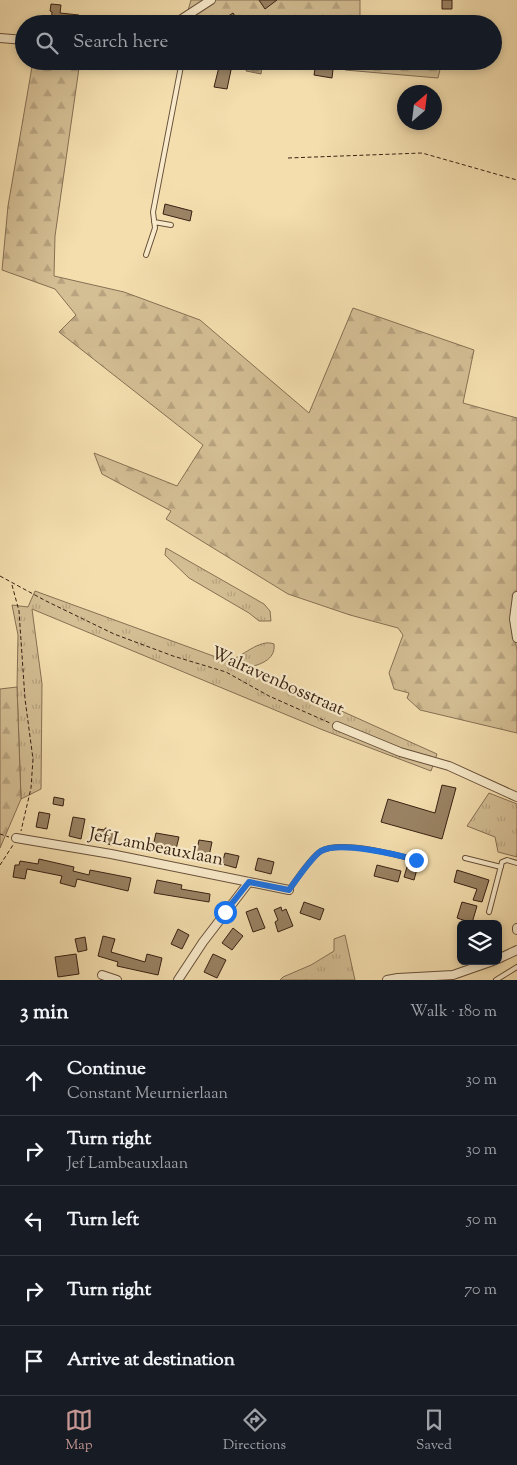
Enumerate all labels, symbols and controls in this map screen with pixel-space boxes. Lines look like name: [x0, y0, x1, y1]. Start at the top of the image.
search box: [15, 15, 502, 70]
icon: search: [33, 29, 61, 57]
text: Search here: [73, 29, 168, 56]
north arrow: [397, 85, 442, 130]
street label: Walravenbosstraat: [206, 641, 348, 723]
street label: Jef Lambeauxlaan: [86, 822, 226, 874]
route end: [405, 849, 428, 872]
route start: [214, 901, 237, 924]
map controls: [457, 920, 502, 965]
button: layers: [457, 920, 502, 965]
text: 3 min: [20, 998, 69, 1028]
text: Walk · 180 m: [410, 1001, 497, 1024]
text: Continue: [67, 1056, 146, 1083]
icon: ahead: [20, 1067, 48, 1095]
text: 30 m: [466, 1069, 497, 1092]
text: Constant Meurnierlaan: [67, 1083, 228, 1106]
text: Turn right: [67, 1126, 151, 1153]
icon: right: [20, 1137, 48, 1165]
text: 30 m: [466, 1139, 497, 1162]
text: Jef Lambeauxlaan: [67, 1153, 188, 1176]
icon: left: [20, 1207, 48, 1235]
text: Turn left: [67, 1207, 139, 1234]
text: 50 m: [466, 1209, 497, 1232]
icon: right: [20, 1277, 48, 1305]
text: Turn right: [67, 1277, 151, 1304]
text: 70 m: [464, 1279, 497, 1302]
icon: arrive: [20, 1347, 48, 1375]
text: Arrive at destination: [67, 1347, 235, 1374]
tab: Map: [65, 1406, 93, 1456]
tab: Directions: [223, 1406, 286, 1456]
tab: Saved: [416, 1406, 452, 1456]

